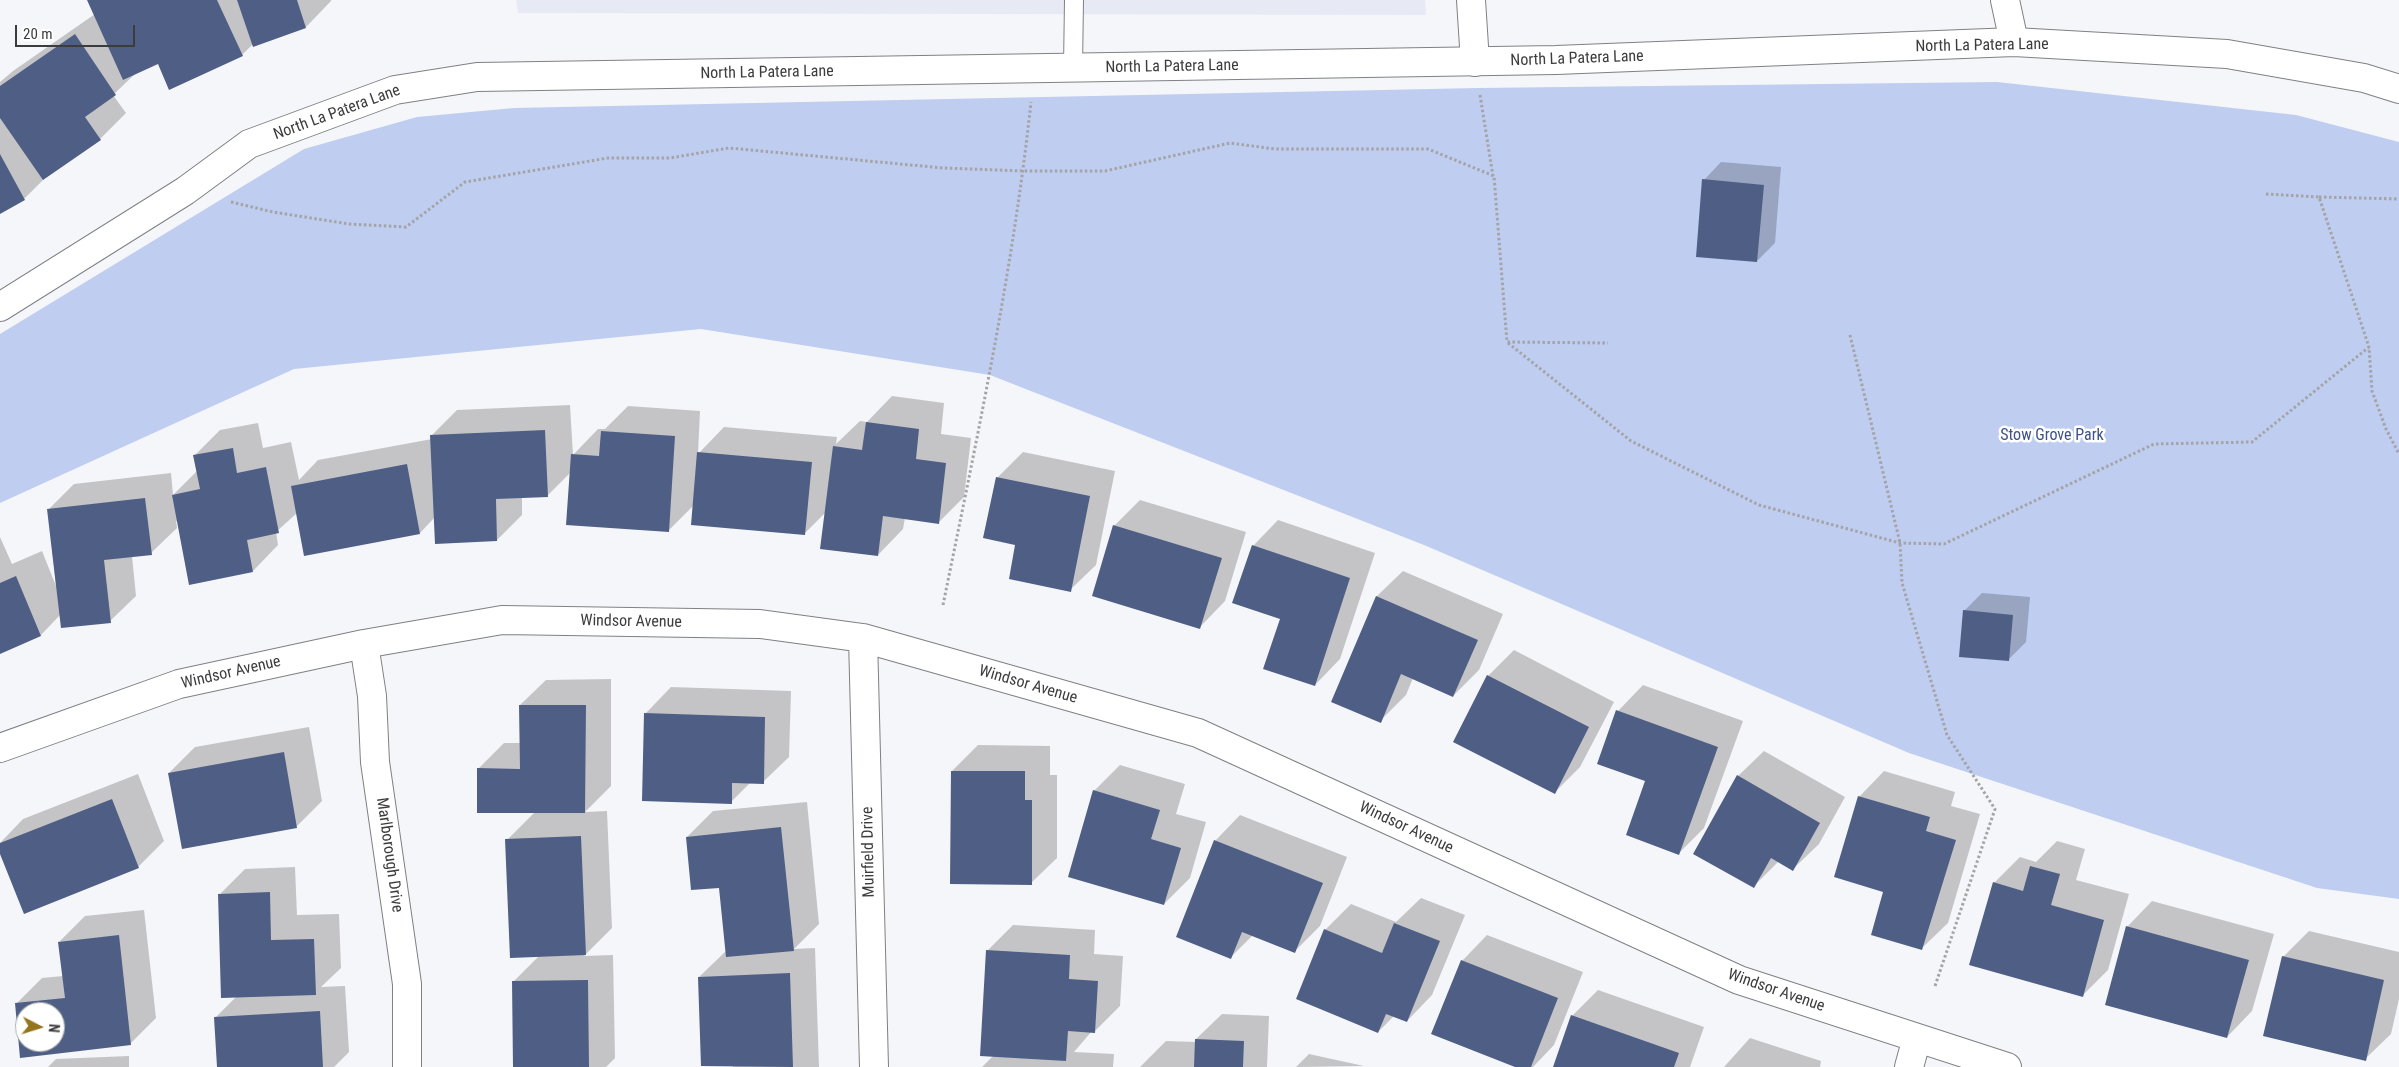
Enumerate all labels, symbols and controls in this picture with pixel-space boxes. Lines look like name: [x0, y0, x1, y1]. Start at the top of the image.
scale bar: [18, 15, 138, 47]
text: 20 m: [23, 25, 53, 43]
street label: North La Patera Lane: [1915, 35, 2049, 57]
street label: North La Patera Lane: [1510, 47, 1644, 71]
street label: North La Patera Lane: [1105, 56, 1239, 78]
street label: North La Patera Lane: [700, 62, 834, 84]
street label: North La Patera Lane: [271, 81, 403, 145]
park label: Stow Grove Park: [2000, 426, 2104, 446]
street label: Windsor Avenue: [580, 612, 682, 632]
street label: Windsor Avenue: [179, 652, 283, 694]
street label: Windsor Avenue: [977, 662, 1079, 708]
street label: Marlborough Drive: [371, 796, 407, 914]
street label: Windsor Avenue: [1356, 798, 1456, 858]
street label: Muirfield Drive: [859, 806, 879, 898]
street label: Windsor Avenue: [1725, 965, 1827, 1017]
north arrow: [15, 1002, 65, 1052]
text: N: [46, 1023, 62, 1033]

